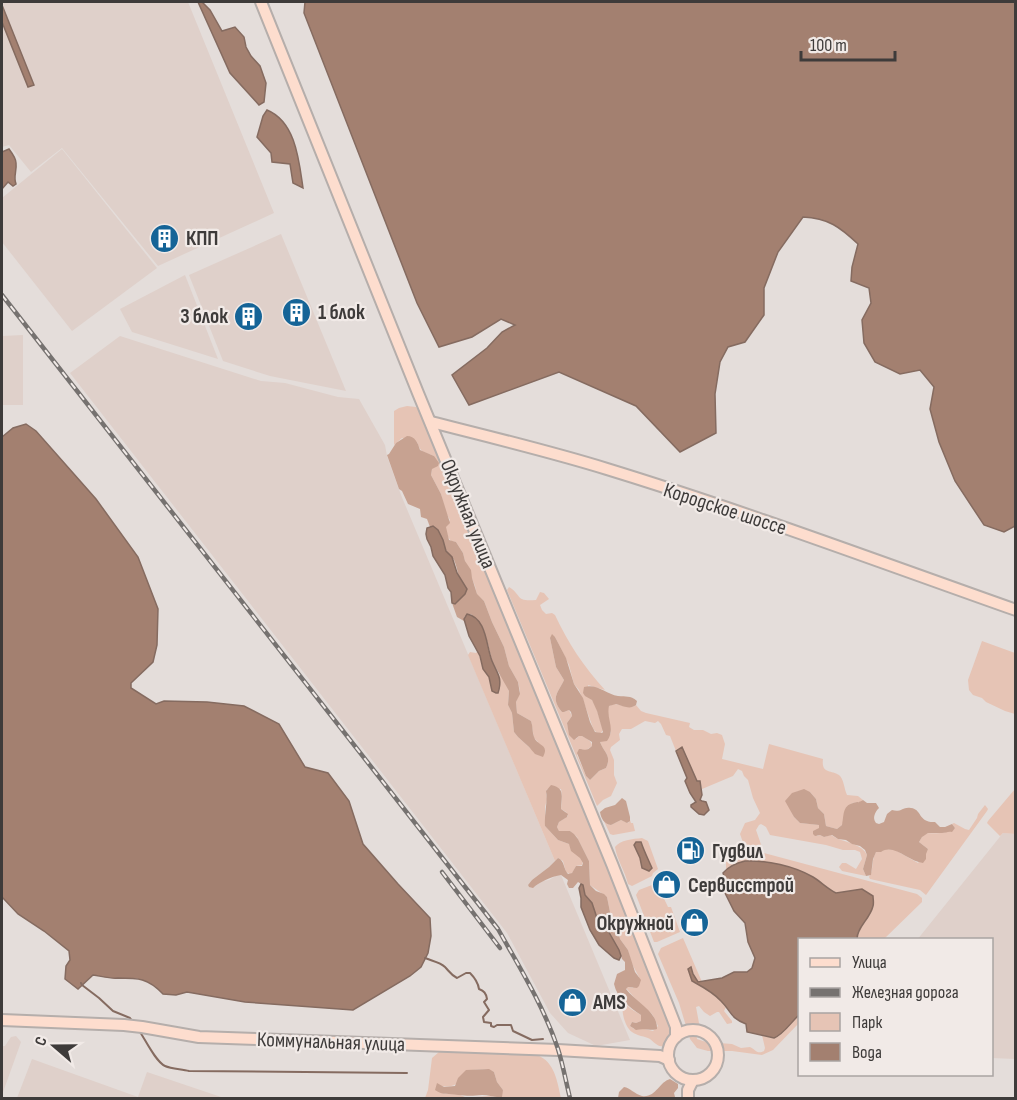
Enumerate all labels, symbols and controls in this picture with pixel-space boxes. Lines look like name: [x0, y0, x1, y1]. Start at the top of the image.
scale bar: [801, 24, 896, 62]
text: 100 m: [810, 35, 847, 56]
building icon: КПП: [149, 222, 181, 254]
place label: КПП: [186, 226, 218, 251]
building icon: 1 блок: [281, 296, 313, 328]
building icon: 3 блок: [233, 300, 265, 332]
place label: 1 блок: [318, 300, 365, 325]
place label: 3 блок: [180, 304, 228, 329]
street label: Окружная улица: [435, 456, 501, 572]
street label: Кородское шоссе: [660, 477, 790, 541]
fuel station icon: Гудвил: [675, 835, 707, 867]
place label: Гудвил: [712, 839, 764, 864]
shop icon: Сервисстрой: [651, 869, 683, 901]
place label: Сервисстрой: [688, 873, 794, 898]
shop icon: Окружной: [679, 907, 711, 939]
place label: Окружной: [596, 911, 674, 936]
legend: [798, 938, 993, 1076]
text: Улица: [852, 952, 887, 973]
text: Железная дорога: [852, 982, 959, 1003]
shop icon: AMS: [556, 986, 588, 1018]
place label: AMS: [592, 990, 626, 1015]
text: Парк: [852, 1012, 883, 1033]
north arrow: [24, 1016, 84, 1076]
street label: Коммунальная улица: [256, 1027, 406, 1057]
text: С: [31, 1034, 52, 1048]
text: Вода: [852, 1042, 882, 1063]

